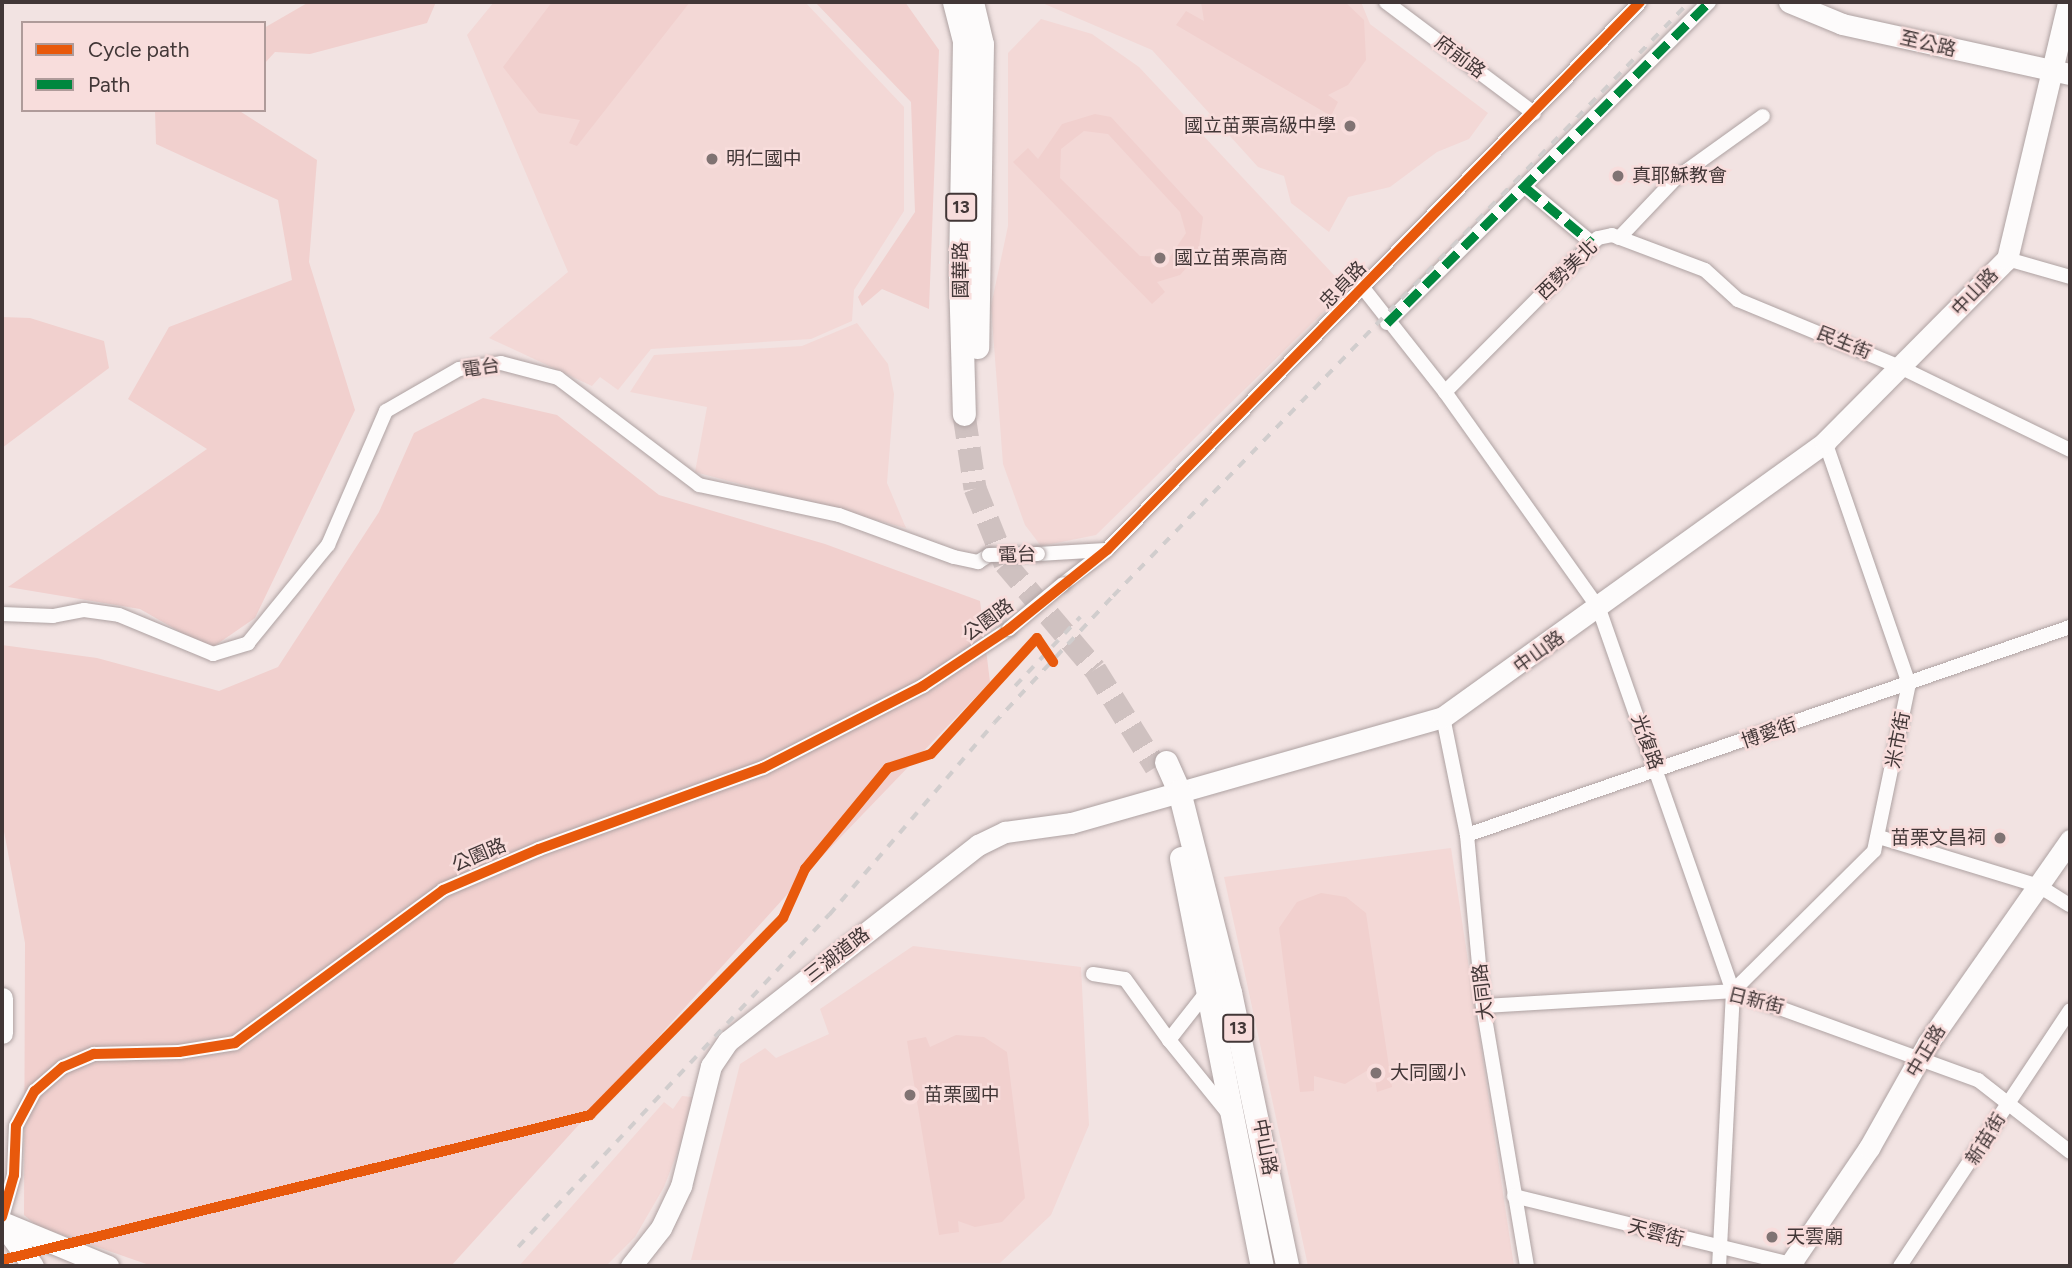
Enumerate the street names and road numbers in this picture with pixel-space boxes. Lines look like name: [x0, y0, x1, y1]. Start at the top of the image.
street label: 至公路: [1898, 26, 1958, 62]
street label: 府前路: [1430, 31, 1490, 83]
road number: 13: [944, 192, 978, 222]
street label: 西勢美北: [1532, 235, 1602, 305]
street label: 國華路: [950, 242, 972, 298]
street label: 忠貞路: [1315, 257, 1371, 313]
street label: 中山路: [1947, 264, 2003, 320]
street label: 民生街: [1813, 322, 1875, 364]
street label: 電台: [461, 354, 501, 382]
street label: 電台: [998, 543, 1036, 567]
street label: 公園路: [958, 594, 1018, 646]
street label: 中山路: [1509, 626, 1569, 678]
street label: 米市街: [1881, 710, 1915, 770]
street label: 光復路: [1627, 711, 1667, 773]
street label: 博愛街: [1738, 713, 1800, 753]
street label: 公園路: [448, 833, 510, 877]
street label: 三湖道路: [800, 923, 874, 987]
street label: 大同路: [1468, 962, 1498, 1022]
street label: 日新街: [1726, 983, 1786, 1019]
road number: 13: [1220, 1014, 1256, 1042]
street label: 中正路: [1902, 1021, 1950, 1081]
street label: 新苗街: [1961, 1109, 2011, 1169]
street label: 中山路: [1248, 1117, 1282, 1177]
street label: 天雲街: [1626, 1215, 1686, 1251]

